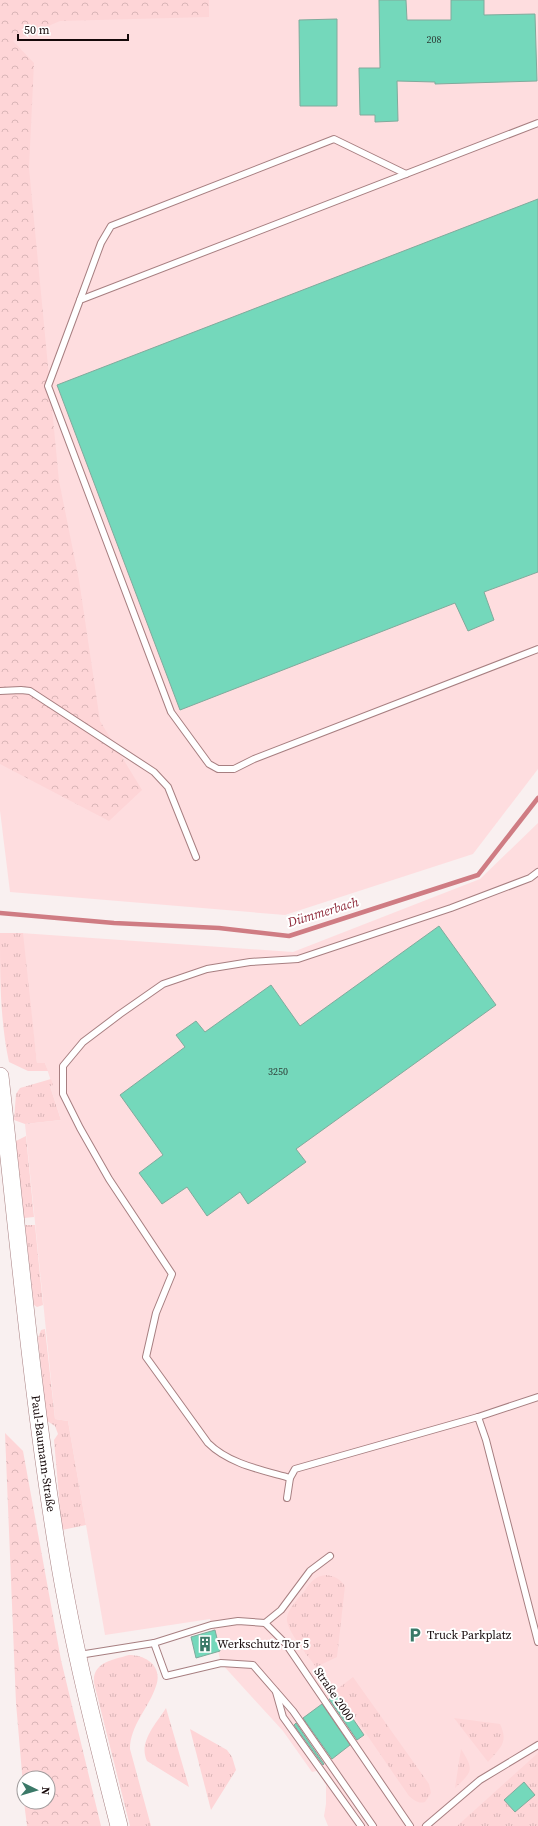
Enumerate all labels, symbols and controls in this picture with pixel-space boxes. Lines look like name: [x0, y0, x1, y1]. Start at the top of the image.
scale bar: [18, 16, 128, 42]
text: 50 m: [24, 22, 50, 38]
house number: 208: [427, 33, 442, 46]
water label: Dümmerbach: [284, 893, 361, 931]
house number: 3250: [268, 1065, 288, 1078]
street label: Paul-Baumann-Straße: [27, 1394, 59, 1513]
parking icon: Truck Parkplatz: [406, 1626, 424, 1644]
place label: Truck Parkplatz: [427, 1627, 512, 1643]
building icon: Werkschutz Tor 5: [196, 1635, 214, 1653]
place label: Werkschutz Tor 5: [217, 1636, 309, 1652]
street label: Straße 2000: [310, 1664, 358, 1724]
north arrow: [16, 1770, 56, 1810]
text: N: [38, 1786, 53, 1795]

